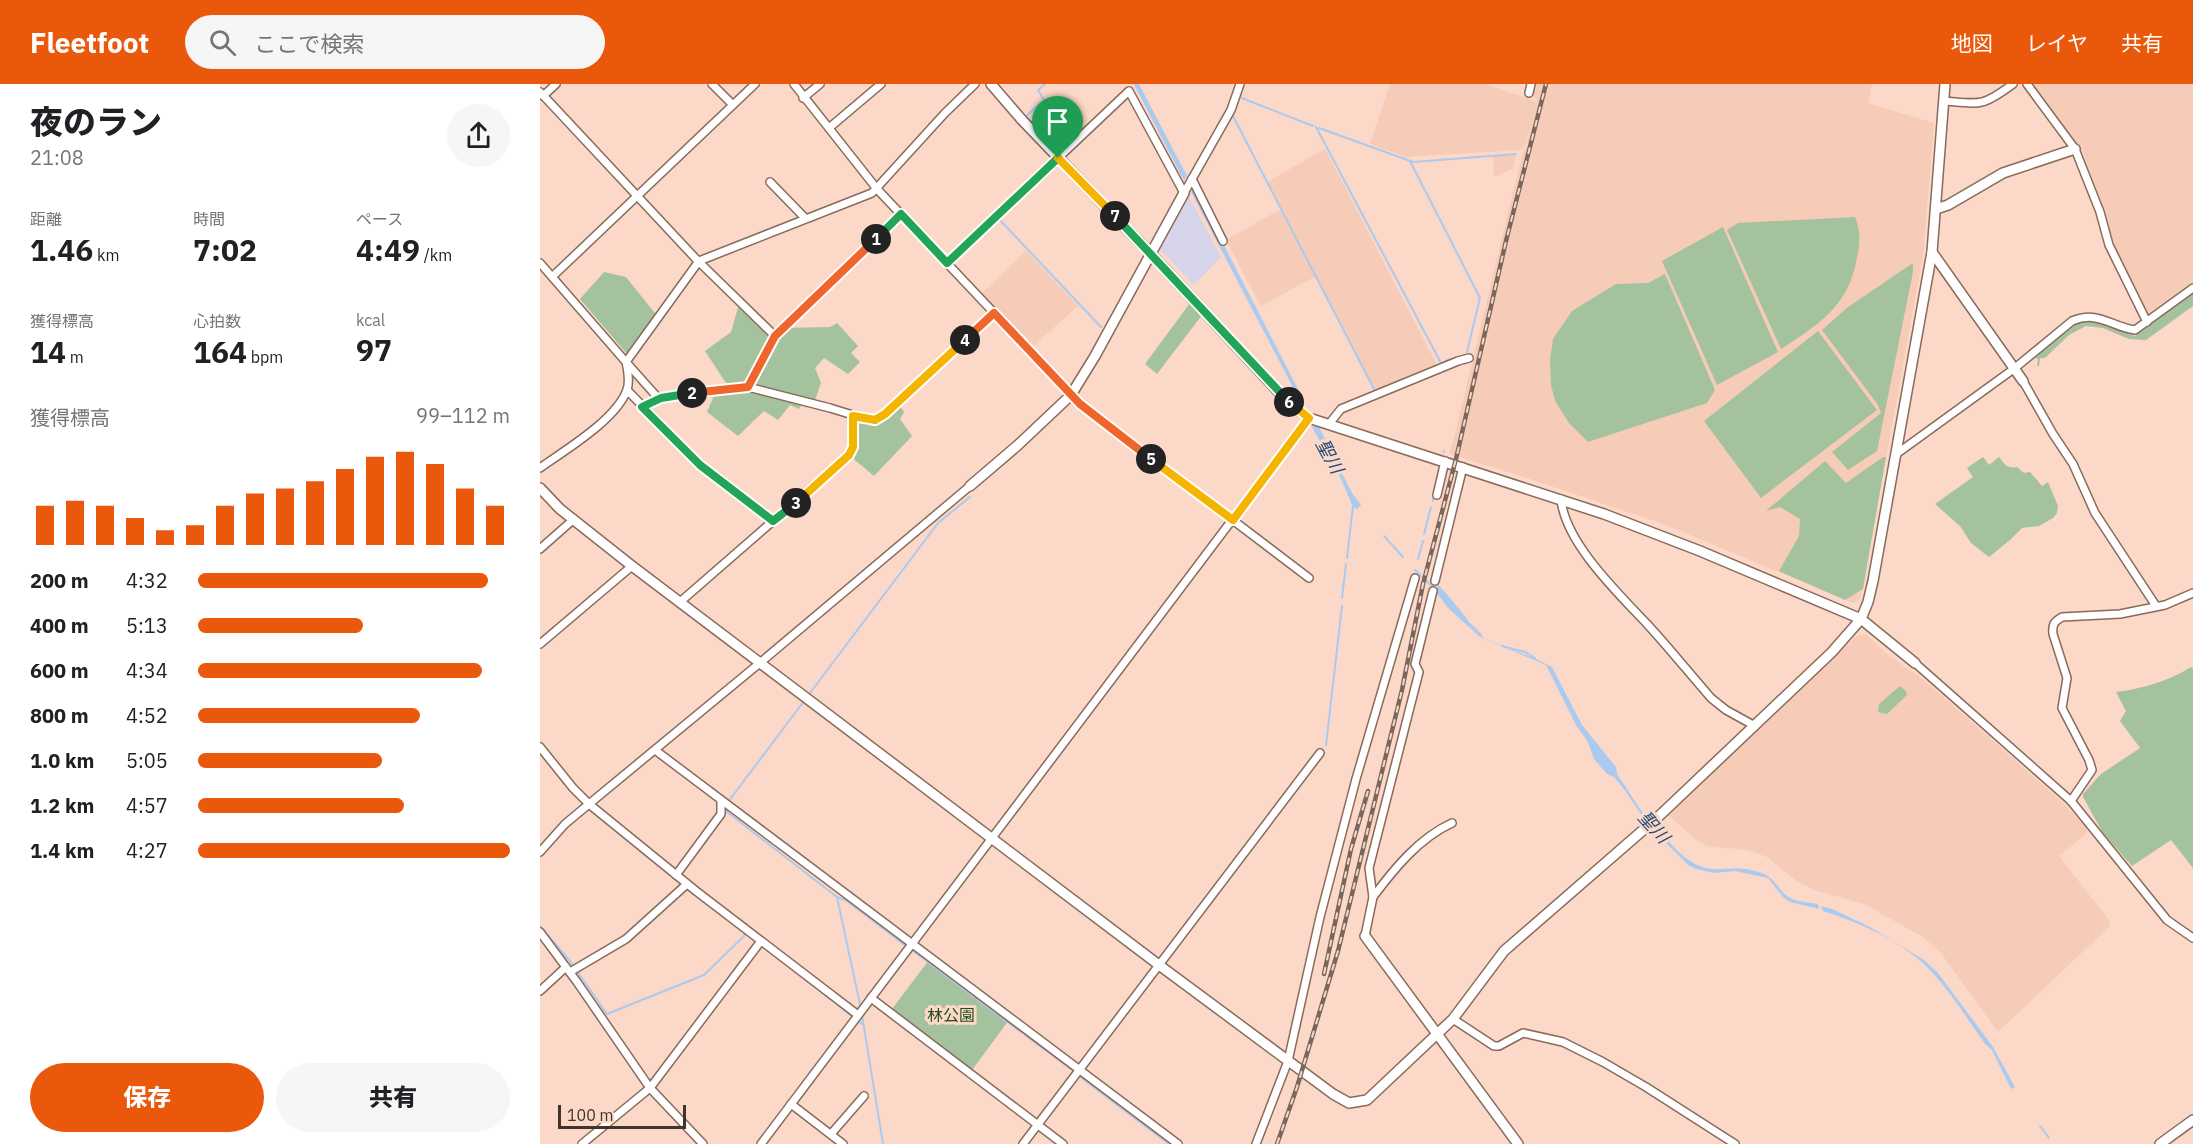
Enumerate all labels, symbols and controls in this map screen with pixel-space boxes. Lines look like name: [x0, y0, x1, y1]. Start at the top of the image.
search box: [185, 15, 605, 69]
text: Fleetfoot: [30, 24, 149, 61]
icon: search: [206, 26, 239, 59]
text: ここで検索: [254, 29, 364, 58]
text: 地図: [1951, 29, 1993, 57]
text: レイヤ: [2026, 29, 2088, 57]
text: 共有: [2121, 29, 2163, 57]
pin: [1032, 96, 1083, 158]
text: 夜のラン: [30, 100, 162, 143]
button: share: [447, 104, 510, 167]
icon: arrive: [1041, 105, 1074, 138]
text: 21:08: [30, 144, 84, 171]
pin: 7: [1100, 201, 1130, 231]
text: 7: [1110, 206, 1120, 226]
text: 距離: [30, 209, 62, 229]
text: 時間: [193, 209, 225, 229]
text: ペース: [356, 209, 403, 229]
pin: 1: [861, 224, 891, 254]
text: 1: [871, 229, 881, 249]
text: 1.46: [30, 230, 93, 269]
text: 7:02: [193, 230, 257, 269]
text: 4:49: [356, 230, 420, 269]
text: km: [93, 245, 120, 265]
text: /km: [420, 245, 452, 265]
text: kcal: [356, 310, 385, 330]
text: 獲得標高: [30, 311, 94, 331]
text: 心拍数: [193, 311, 241, 331]
pin: 4: [950, 325, 980, 355]
text: 97: [356, 330, 392, 369]
text: 4: [960, 330, 970, 350]
text: 14: [30, 332, 66, 371]
text: 164: [193, 332, 247, 371]
text: m: [66, 347, 84, 367]
text: bpm: [247, 347, 283, 367]
pin: 2: [677, 378, 707, 408]
text: 2: [687, 383, 697, 403]
pin: 6: [1274, 387, 1304, 417]
text: 6: [1284, 392, 1294, 412]
text: 99–112 m: [416, 402, 510, 429]
text: 獲得標高: [30, 404, 110, 431]
water label: 聖川: [1311, 435, 1350, 479]
pin: 5: [1136, 444, 1166, 474]
text: 5: [1146, 449, 1156, 469]
pin: 3: [781, 488, 811, 518]
text: 3: [791, 493, 801, 513]
text: 200 m: [30, 567, 89, 594]
text: 4:32: [126, 567, 168, 594]
text: 400 m: [30, 612, 89, 639]
text: 5:13: [126, 612, 168, 639]
text: 600 m: [30, 657, 89, 684]
text: 4:34: [126, 657, 168, 684]
text: 800 m: [30, 702, 89, 729]
text: 4:52: [126, 702, 168, 729]
text: 1.0 km: [30, 747, 94, 774]
text: 5:05: [126, 747, 168, 774]
text: 1.2 km: [30, 792, 94, 819]
text: 4:57: [126, 792, 168, 819]
water label: 聖川: [1633, 806, 1676, 850]
text: 1.4 km: [30, 837, 94, 864]
text: 4:27: [126, 837, 168, 864]
park label: 林公園: [927, 1005, 975, 1025]
button: 保存: [30, 1063, 264, 1132]
button: 共有: [276, 1063, 510, 1132]
scale bar: [558, 1102, 686, 1130]
text: 100 m: [567, 1105, 614, 1125]

